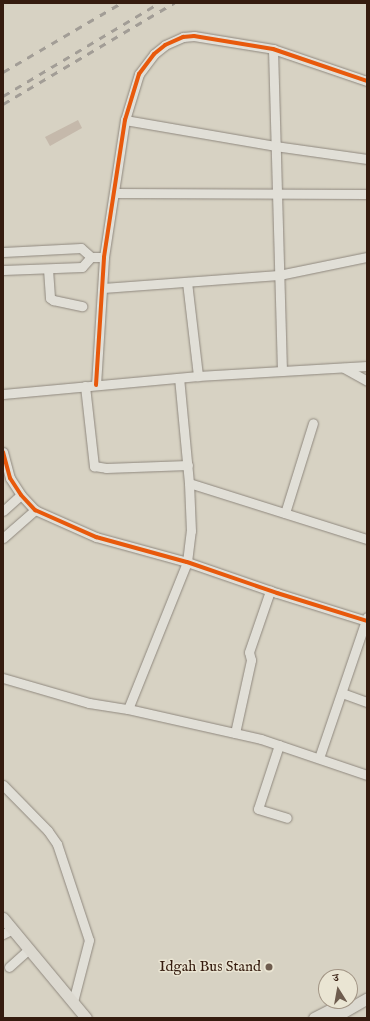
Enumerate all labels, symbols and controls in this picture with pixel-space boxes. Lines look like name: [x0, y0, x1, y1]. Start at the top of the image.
place label: Idgah Bus Stand: [159, 958, 261, 976]
marker: Idgah Bus Stand: [264, 962, 274, 972]
north arrow: [318, 969, 358, 1009]
text: उ: [332, 971, 340, 986]

